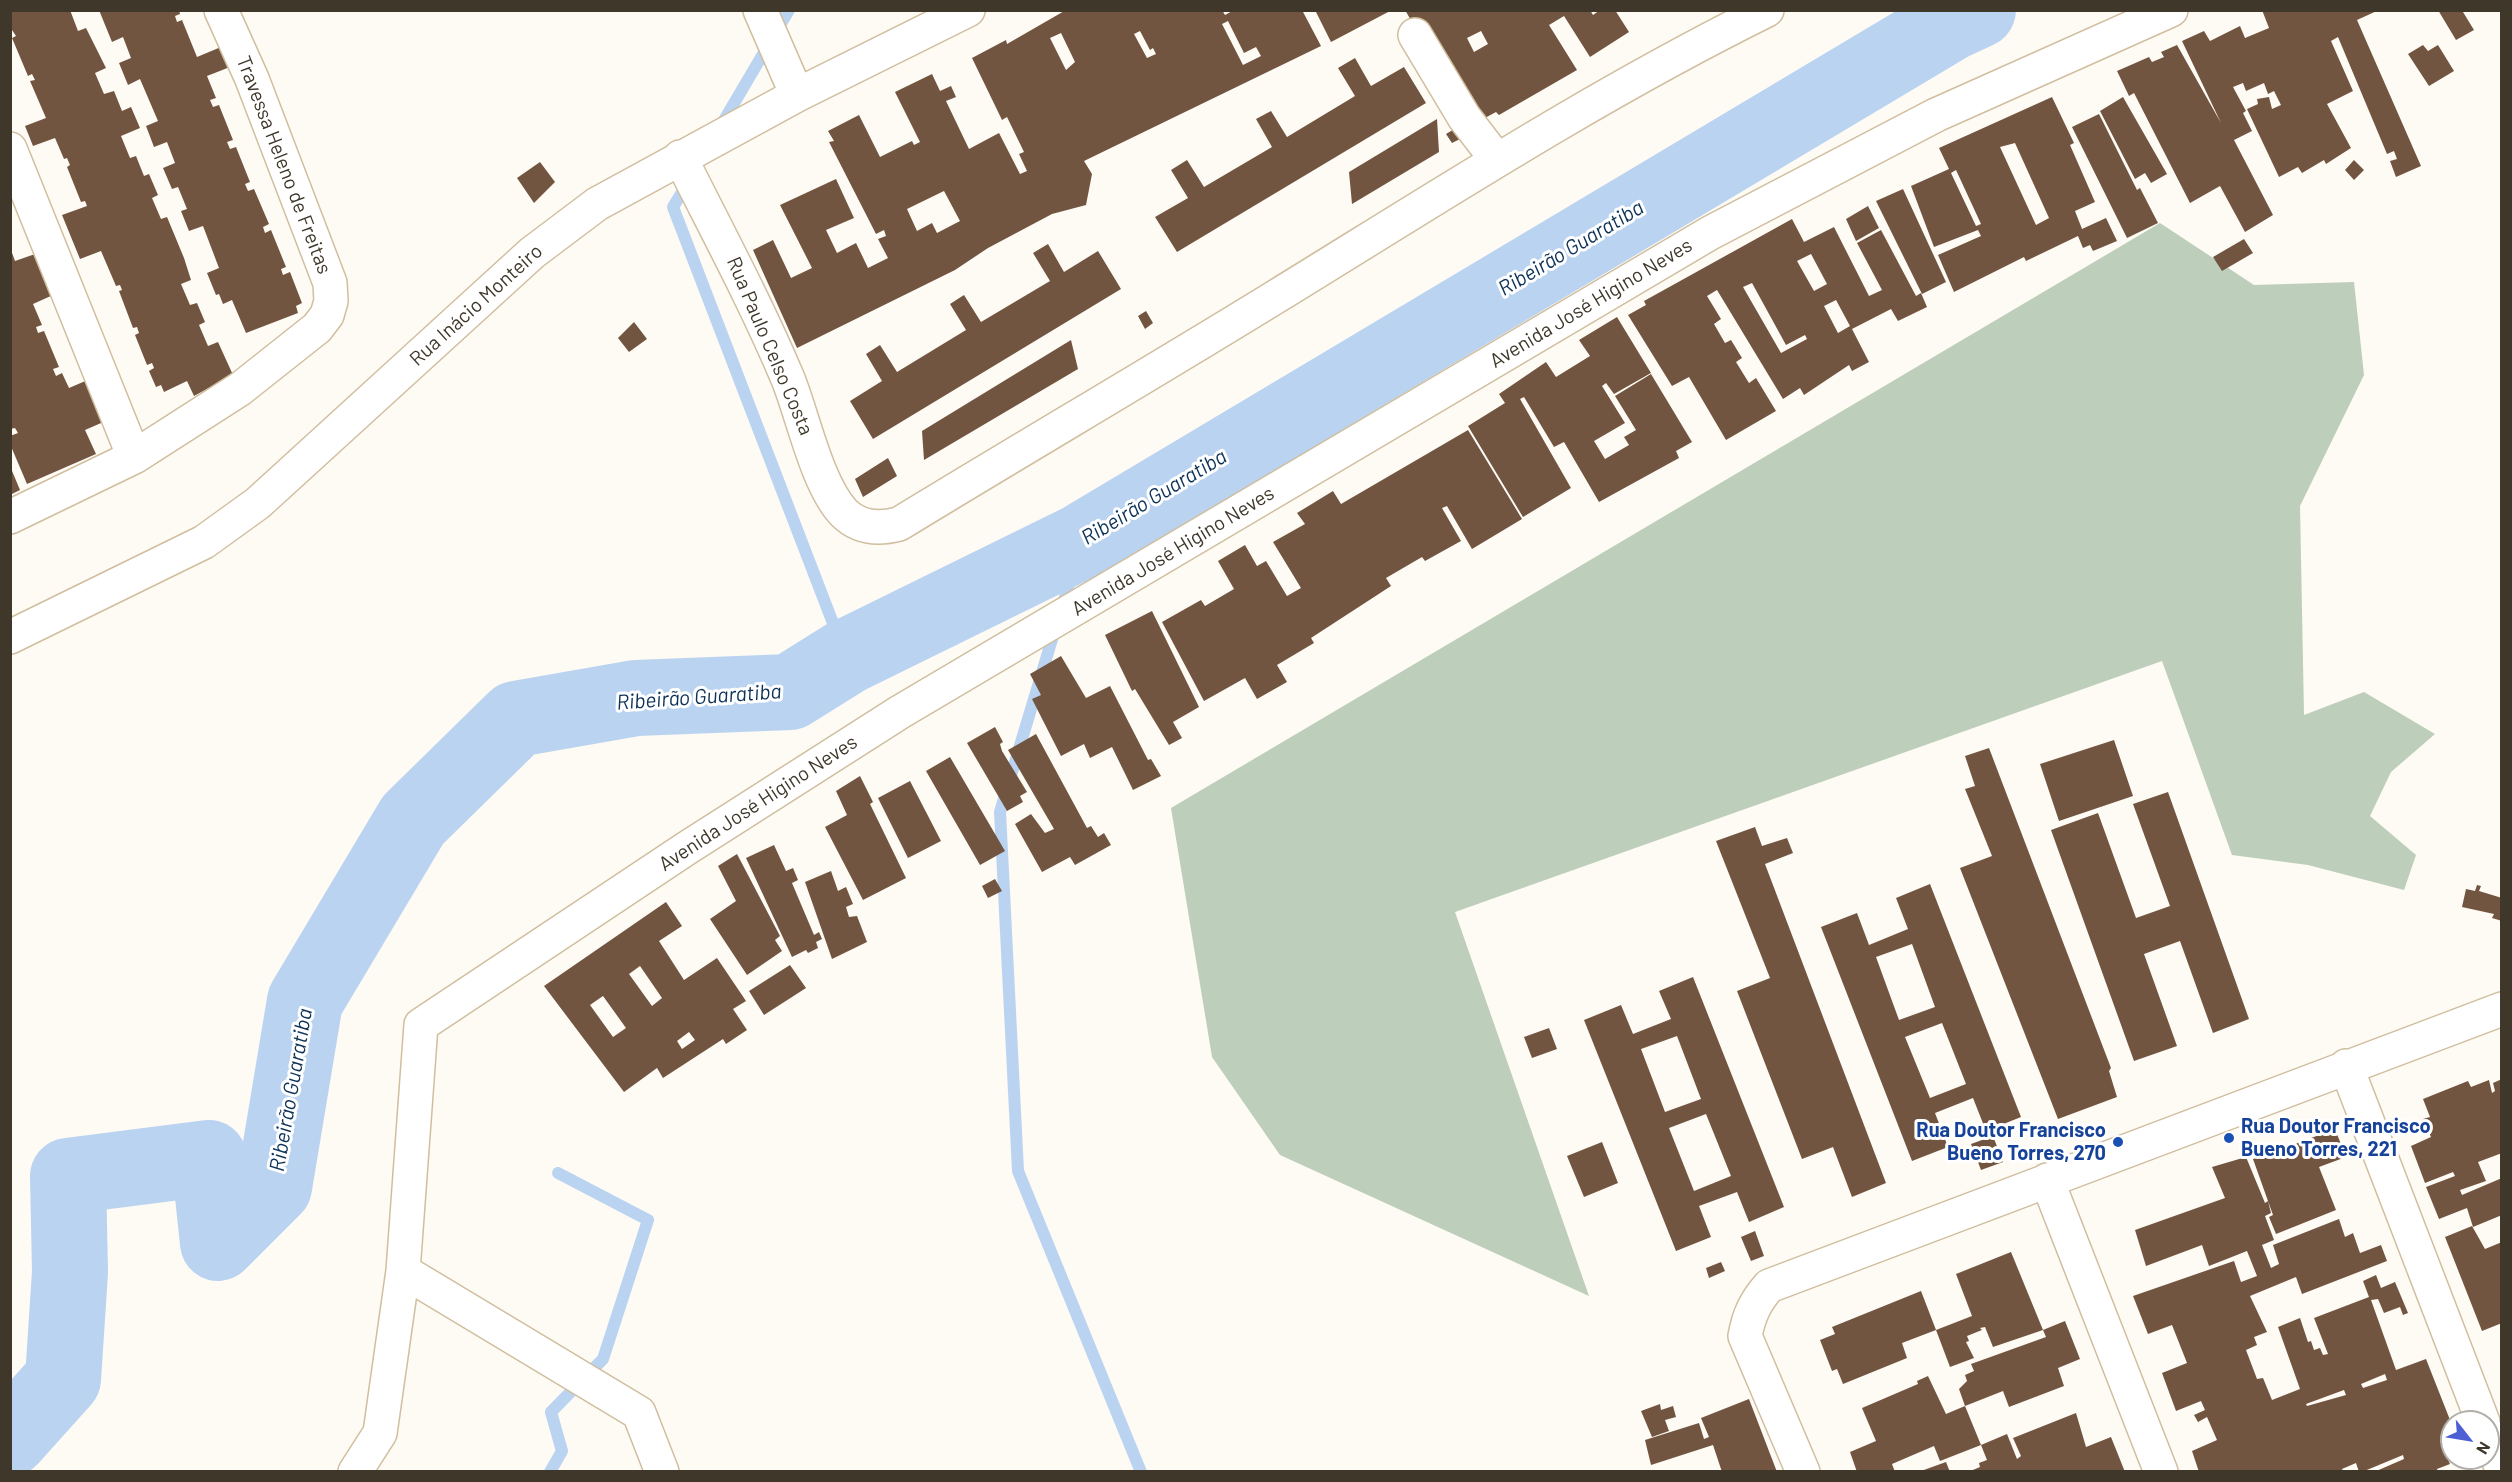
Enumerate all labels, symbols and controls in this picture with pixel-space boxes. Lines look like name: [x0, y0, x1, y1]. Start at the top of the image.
street label: Travessa Heleno de Freitas: [231, 53, 337, 277]
water label: Ribeirão Guaratiba: [1494, 195, 1648, 301]
street label: Avenida José Higino Neves: [1485, 233, 1697, 373]
street label: Rua Inácio Monteiro: [405, 239, 547, 371]
street label: Rua Paulo Celso Costa: [722, 253, 818, 439]
water label: Ribeirão Guaratiba: [1077, 444, 1231, 550]
street label: Avenida José Higino Neves: [1067, 481, 1279, 621]
water label: Ribeirão Guaratiba: [616, 679, 782, 715]
street label: Avenida José Higino Neves: [654, 730, 862, 876]
water label: Ribeirão Guaratiba: [264, 1006, 318, 1174]
place label: Rua Doutor Francisco Bueno Torres, 221: [2241, 1114, 2431, 1161]
place label: Rua Doutor Francisco Bueno Torres, 270: [1916, 1118, 2106, 1165]
marker: Rua Doutor Francisco Bueno Torres, 221: [2222, 1131, 2236, 1145]
marker: Rua Doutor Francisco Bueno Torres, 270: [2111, 1135, 2125, 1149]
north arrow: [2440, 1410, 2500, 1470]
text: N: [2473, 1439, 2495, 1458]

